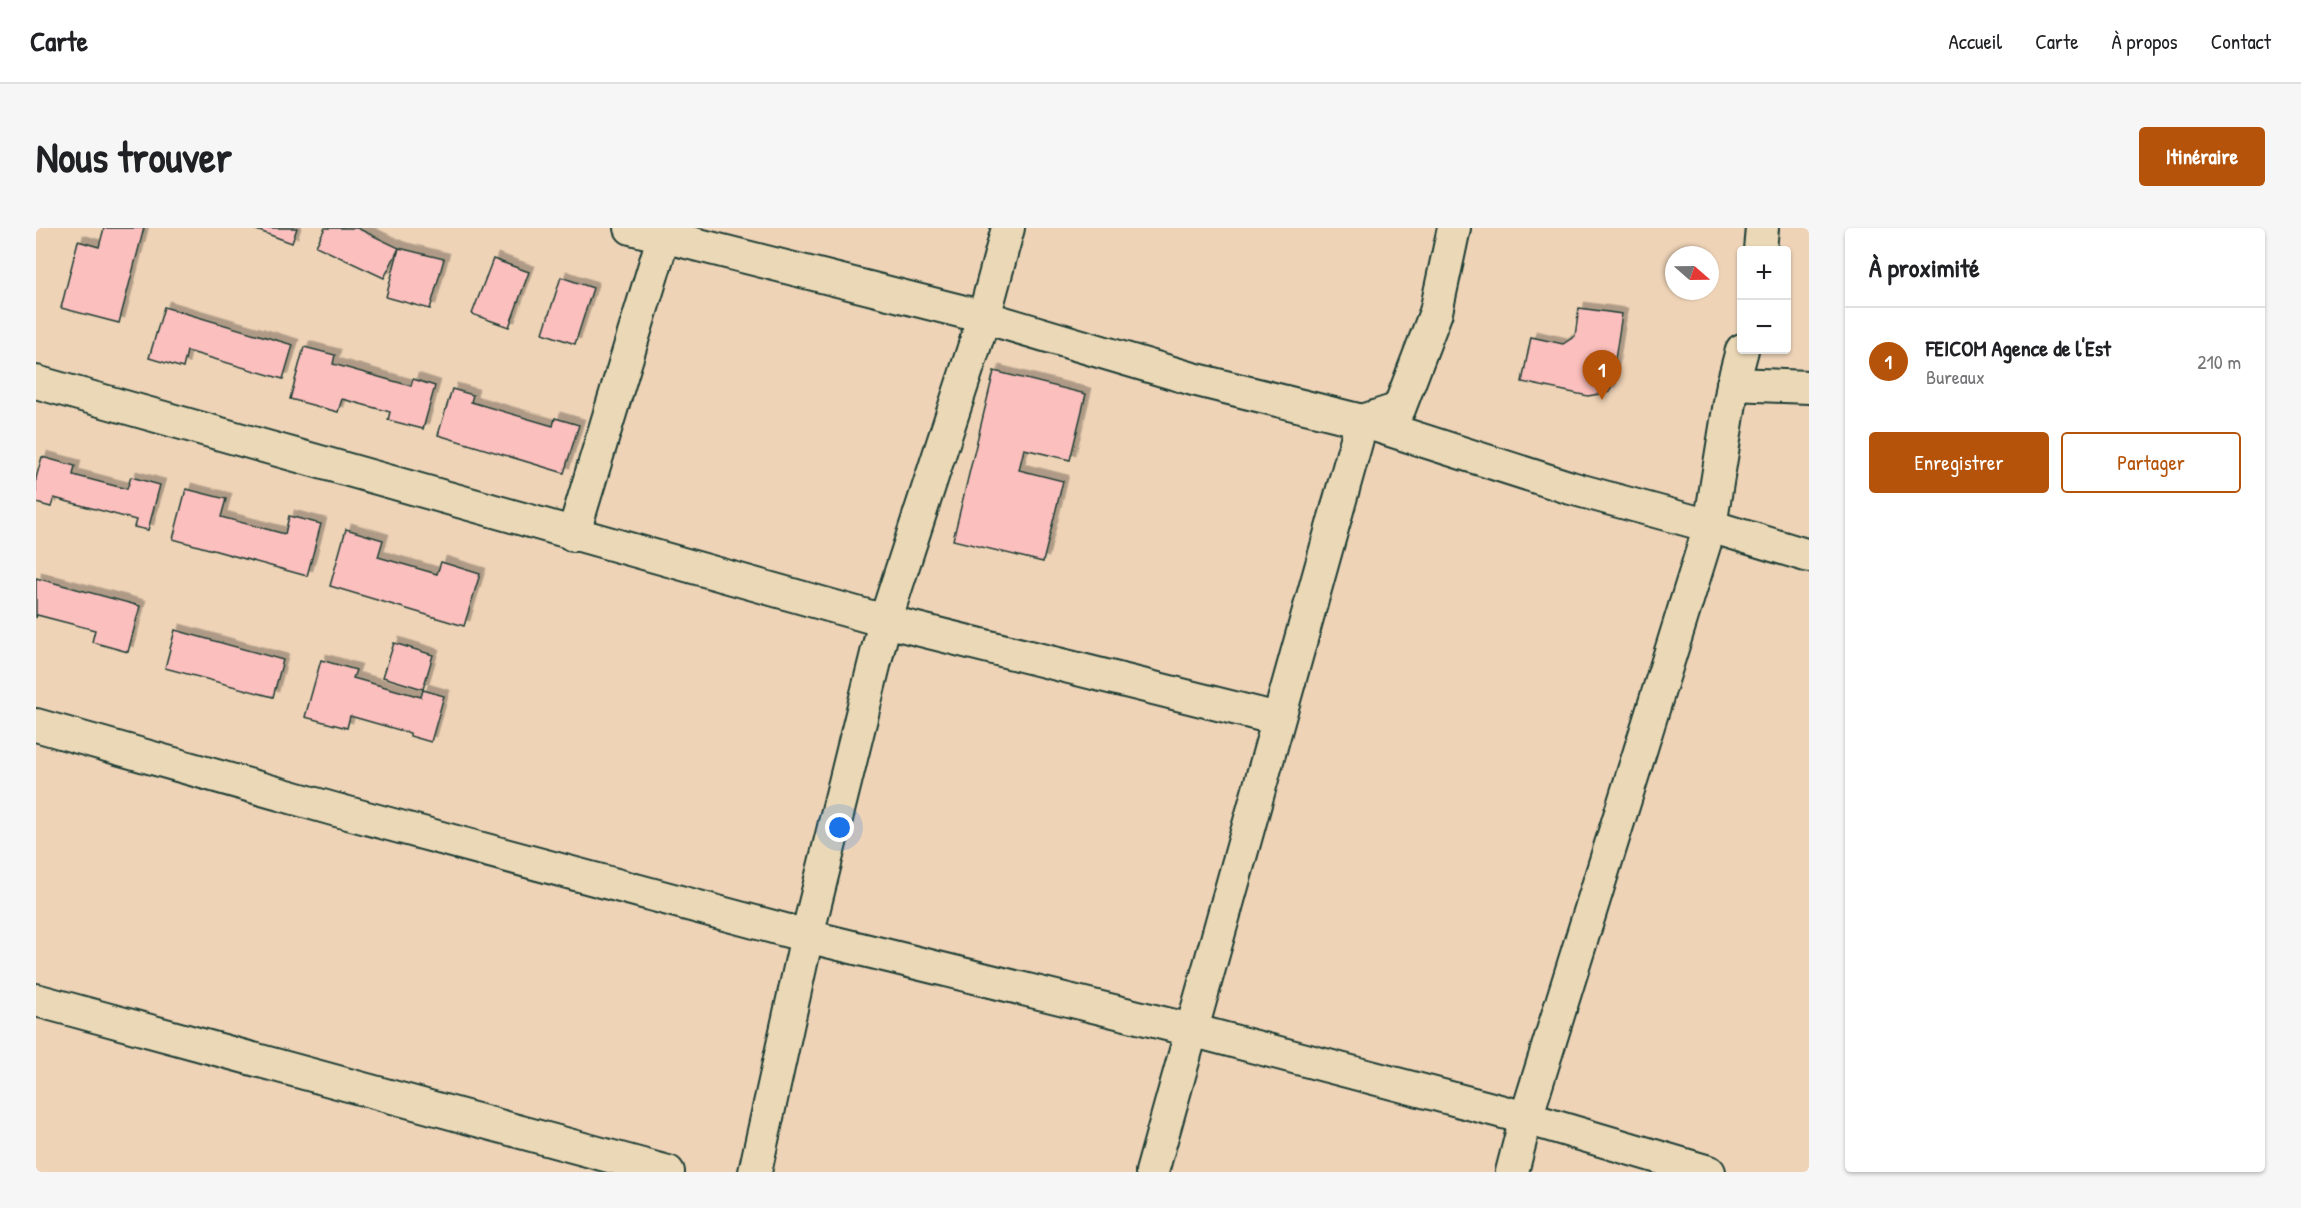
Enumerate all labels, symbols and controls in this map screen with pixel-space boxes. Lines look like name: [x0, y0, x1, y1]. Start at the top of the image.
text: Carte: [30, 22, 88, 60]
text: Accueil: [1949, 27, 2002, 56]
text: Carte: [2035, 27, 2079, 56]
text: À propos: [2112, 27, 2178, 56]
text: Contact: [2211, 27, 2271, 56]
button: Itinéraire: [2139, 127, 2265, 186]
text: Nous trouver: [36, 128, 232, 185]
north arrow: [1665, 246, 1719, 300]
map controls: [1737, 246, 1791, 354]
button: +: [1737, 246, 1791, 300]
text: À proximité: [1869, 250, 1980, 285]
button: −: [1737, 300, 1791, 354]
text: FEICOM Agence de l'Est: [1926, 333, 2111, 363]
text: 1: [1885, 348, 1892, 375]
text: 210 m: [2197, 348, 2241, 375]
pin: 1: [1582, 350, 1622, 400]
text: Bureaux: [1926, 363, 1985, 390]
button: Enregistrer: [1869, 432, 2049, 493]
button: Partager: [2061, 432, 2241, 493]
your location: [825, 813, 854, 842]

